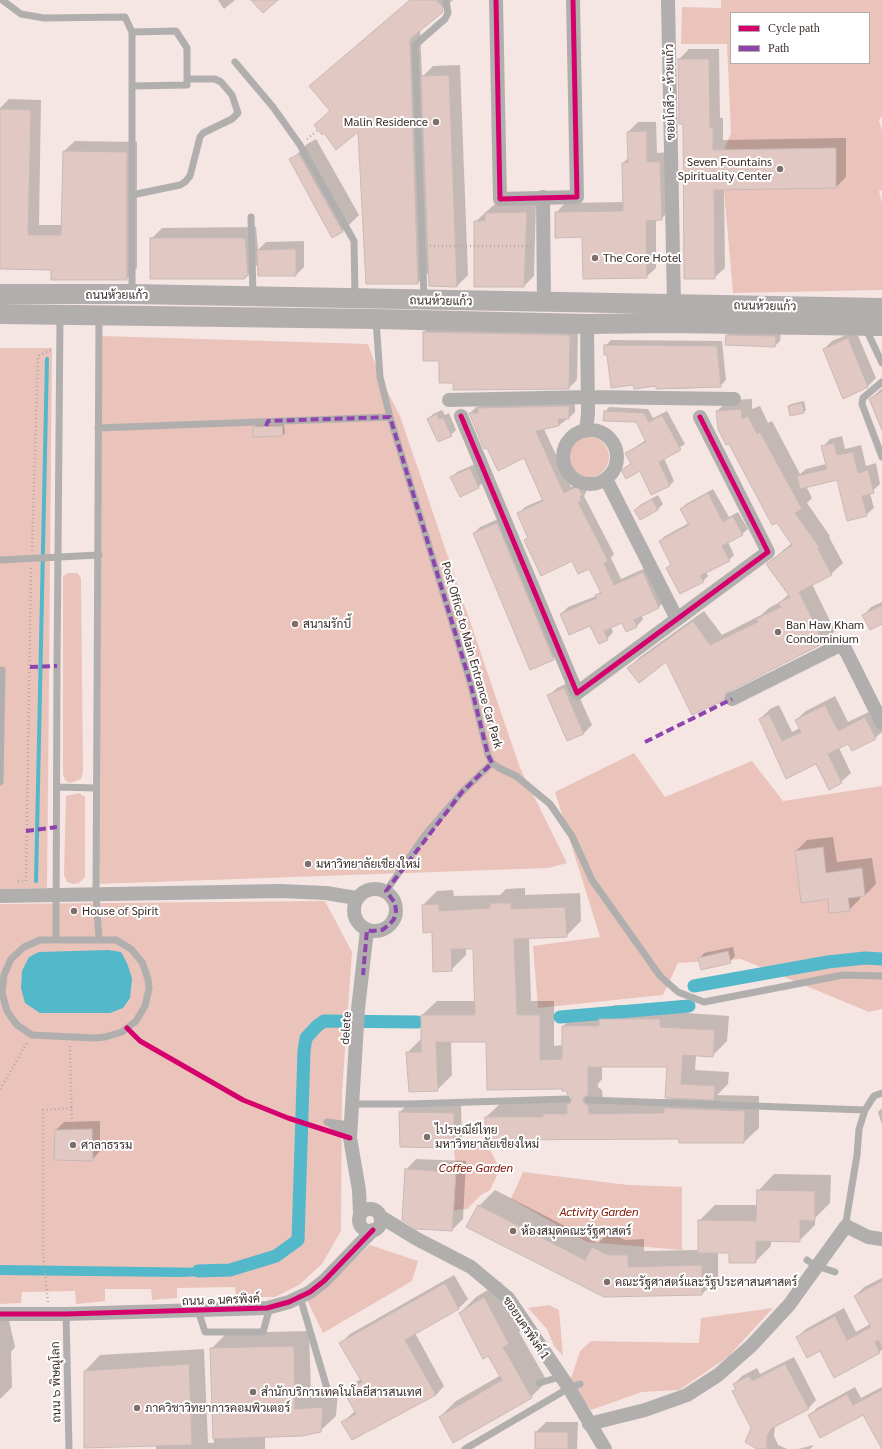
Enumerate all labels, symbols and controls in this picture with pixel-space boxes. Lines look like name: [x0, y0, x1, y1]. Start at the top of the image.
legend: [730, 12, 870, 64]
text: Cycle path: [768, 21, 820, 35]
text: Path: [768, 41, 789, 55]
street label: ซอยโกสึว - ห้วยแก้ว: [662, 44, 678, 140]
place label: Malin Residence: [344, 115, 428, 129]
marker: Malin Residence: [431, 117, 441, 127]
place label: Seven Fountains Spirituality Center: [678, 155, 772, 183]
marker: Seven Fountains Spirituality Center: [775, 164, 785, 174]
place label: The Core Hotel: [603, 251, 682, 265]
marker: The Core Hotel: [590, 253, 600, 263]
street label: ถนนห้วยแก้ว: [86, 288, 148, 302]
street label: ถนนห้วยแก้ว: [409, 293, 473, 309]
street label: ถนนห้วยแก้ว: [733, 298, 797, 314]
street label: Post Office to Main Entrance Car Park: [438, 560, 506, 750]
place label: สนามรักบี้: [303, 617, 351, 631]
place label: Ban Haw Kham Condominium: [786, 618, 864, 646]
marker: สนามรักบี้: [290, 619, 300, 629]
marker: Ban Haw Kham Condominium: [773, 627, 783, 637]
place label: มหาวิทยาลัยเชียงใหม่: [316, 857, 420, 871]
marker: มหาวิทยาลัยเชียงใหม่: [303, 859, 313, 869]
place label: House of Spirit: [82, 904, 159, 918]
marker: House of Spirit: [69, 906, 79, 916]
street label: delete: [338, 1011, 354, 1045]
place label: ไปรษณีย์ไทย มหาวิทยาลัยเชียงใหม่: [435, 1123, 539, 1151]
marker: ไปรษณีย์ไทย มหาวิทยาลัยเชียงใหม่: [422, 1132, 432, 1142]
place label: ศาลาธรรม: [81, 1138, 132, 1152]
marker: ศาลาธรรม: [68, 1140, 78, 1150]
park label: Coffee Garden: [439, 1161, 513, 1175]
park label: Activity Garden: [559, 1205, 639, 1219]
place label: ห้องสมุดคณะรัฐศาสตร์: [521, 1224, 632, 1238]
marker: ห้องสมุดคณะรัฐศาสตร์: [508, 1226, 518, 1236]
place label: คณะรัฐศาสตร์และรัฐประศาสนศาสตร์: [615, 1275, 797, 1289]
marker: คณะรัฐศาสตร์และรัฐประศาสนศาสตร์: [602, 1277, 612, 1287]
street label: ถนน ๑ นครพิงค์: [182, 1291, 260, 1309]
street label: ซอยนครพิงค์ 1: [500, 1294, 552, 1362]
street label: ถนน ๖ พิษณุโลก: [48, 1341, 64, 1423]
place label: สำนักบริการเทคโนโลยีสารสนเทศ: [261, 1385, 422, 1399]
marker: สำนักบริการเทคโนโลยีสารสนเทศ: [248, 1387, 258, 1397]
place label: ภาควิชาวิทยาการคอมพิวเตอร์: [145, 1401, 290, 1415]
marker: ภาควิชาวิทยาการคอมพิวเตอร์: [132, 1403, 142, 1413]

